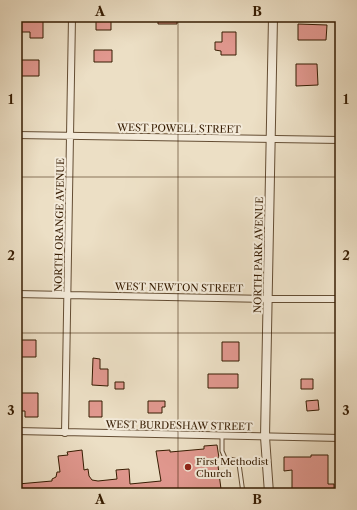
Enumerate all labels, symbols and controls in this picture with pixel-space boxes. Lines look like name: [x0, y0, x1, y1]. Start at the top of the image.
text: A: [94, 3, 106, 19]
text: B: [252, 3, 262, 19]
text: 1: [8, 91, 14, 107]
text: 1: [343, 91, 349, 107]
street label: WEST POWELL STREET: [116, 121, 241, 136]
street label: NORTH ORANGE AVENUE: [52, 158, 67, 292]
street label: NORTH PARK AVENUE: [251, 197, 266, 313]
text: 2: [7, 247, 15, 263]
text: 2: [342, 247, 350, 263]
street label: WEST NEWTON STREET: [114, 280, 244, 295]
text: 3: [7, 402, 15, 418]
text: 3: [342, 402, 350, 418]
street label: WEST BURDESHAW STREET: [104, 418, 253, 433]
place label: First Methodist Church: [196, 455, 269, 480]
marker: First Methodist Church: [183, 462, 193, 472]
text: A: [94, 491, 106, 507]
text: B: [252, 491, 262, 507]

